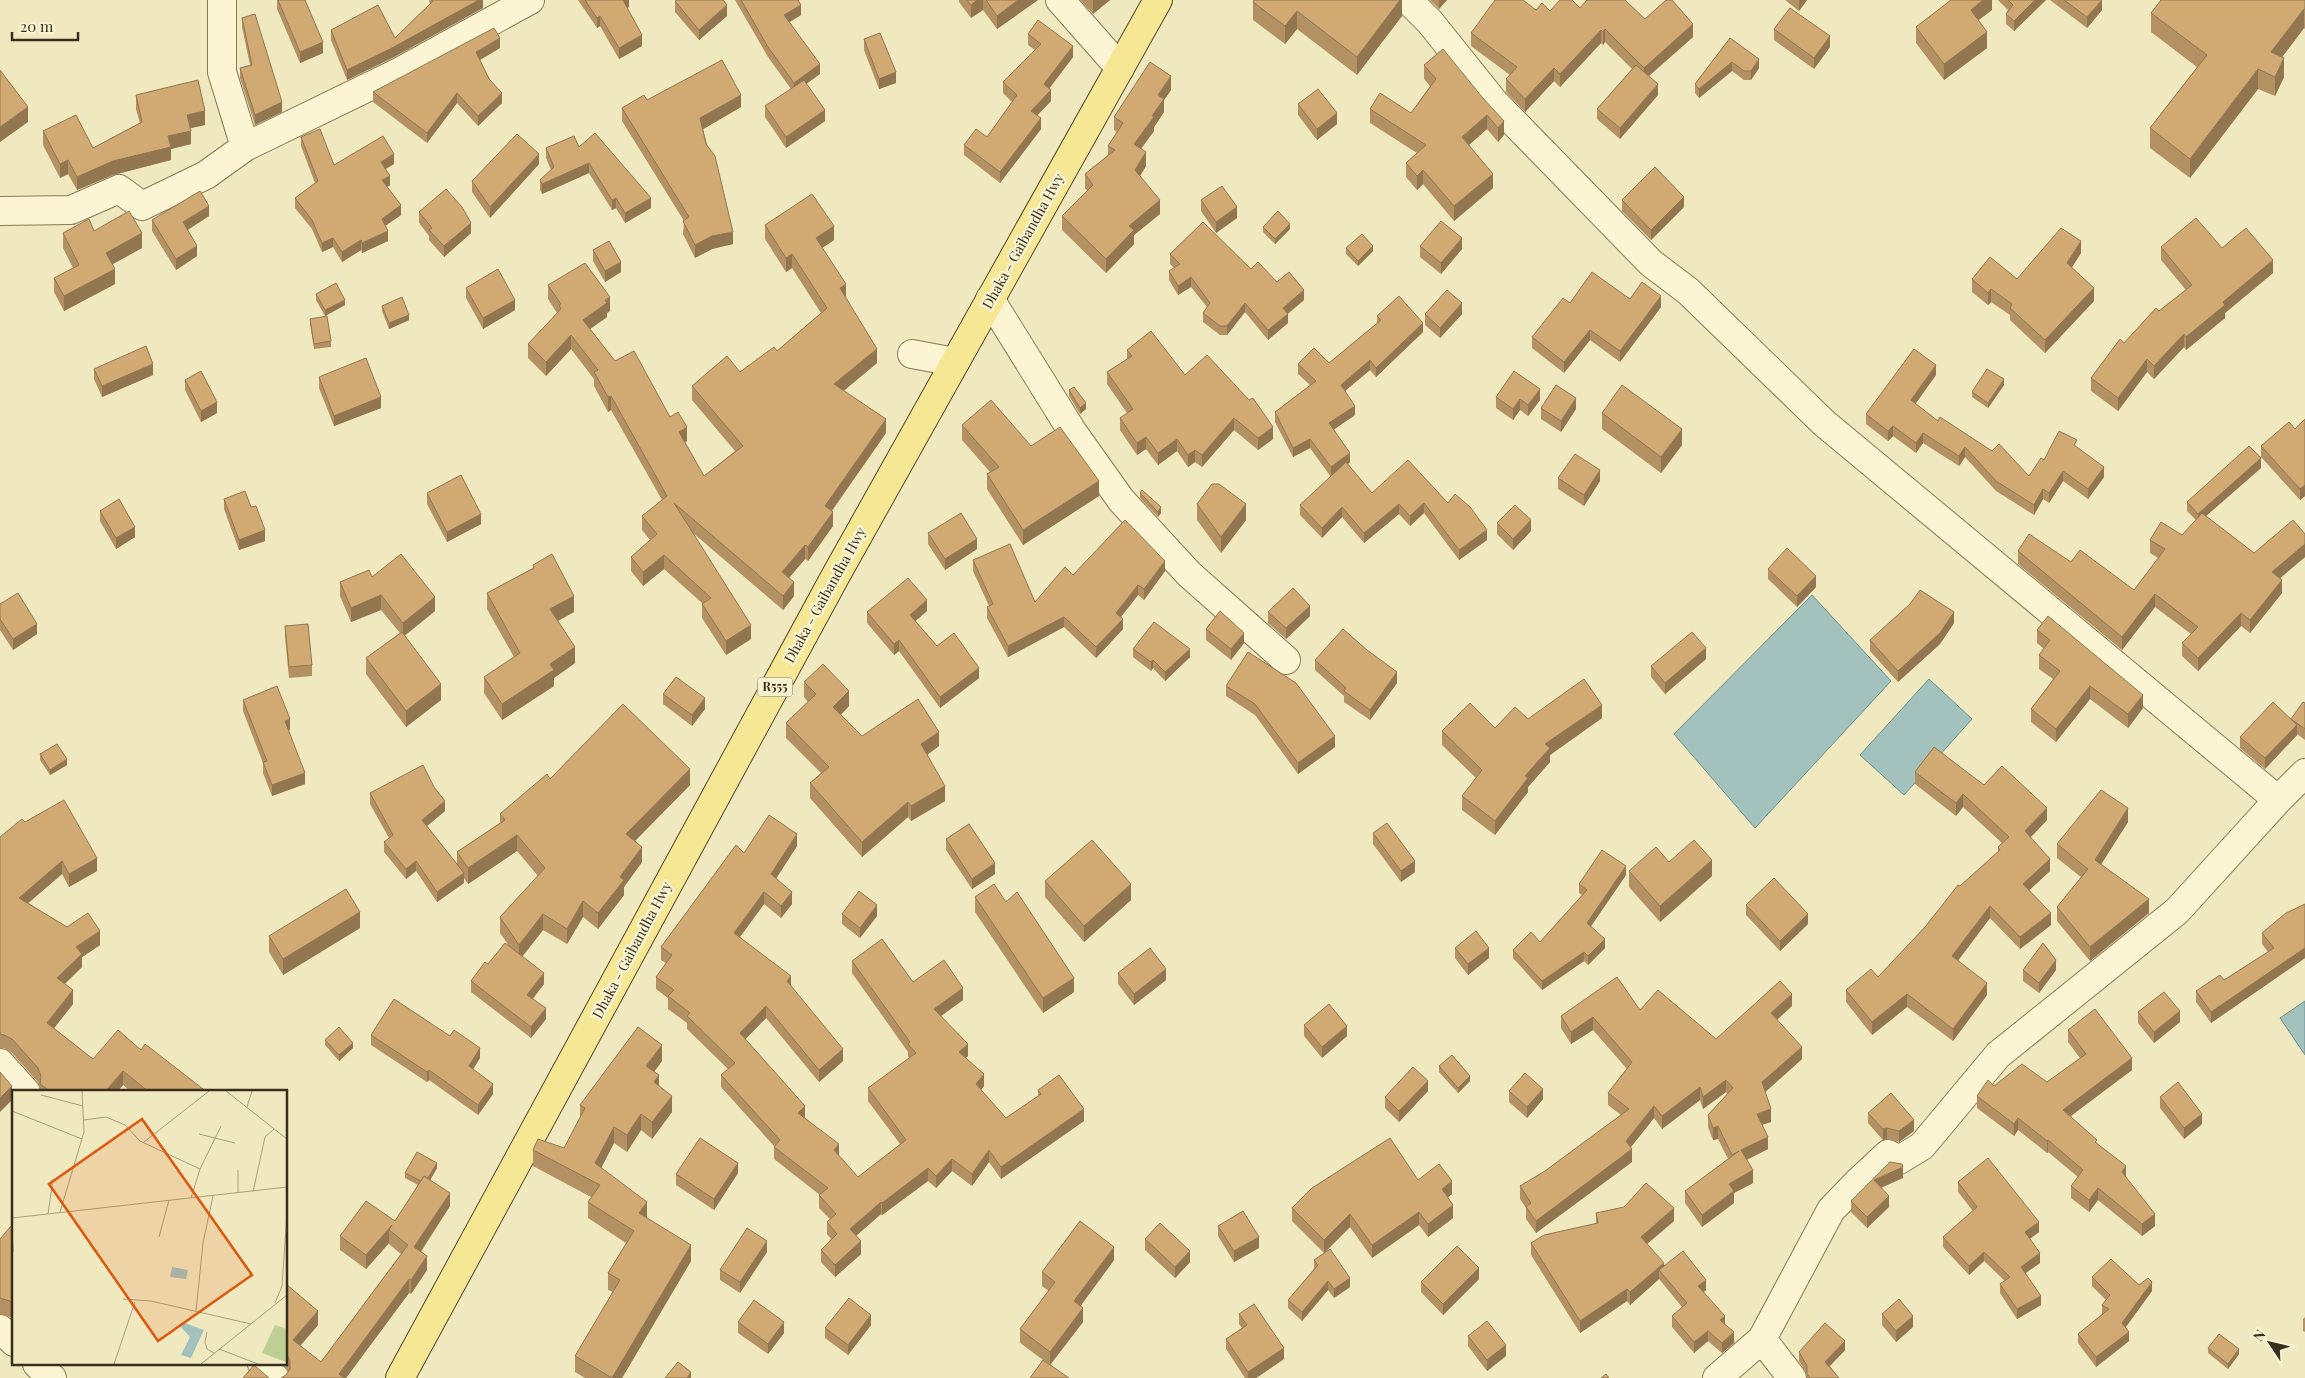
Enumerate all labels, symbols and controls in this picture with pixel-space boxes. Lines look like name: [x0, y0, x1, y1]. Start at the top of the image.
scale bar: [12, 10, 79, 42]
text: 20 m: [20, 16, 54, 36]
street label: Dhaka - Gaibandha Hwy: [977, 169, 1068, 312]
street label: Dhaka - Gaibandha Hwy: [779, 523, 870, 666]
road number: R555: [758, 678, 792, 696]
street label: Dhaka - Gaibandha Hwy: [587, 878, 676, 1022]
inset map: [12, 1090, 288, 1366]
north arrow: [2245, 1318, 2295, 1368]
text: N: [2248, 1326, 2270, 1345]

